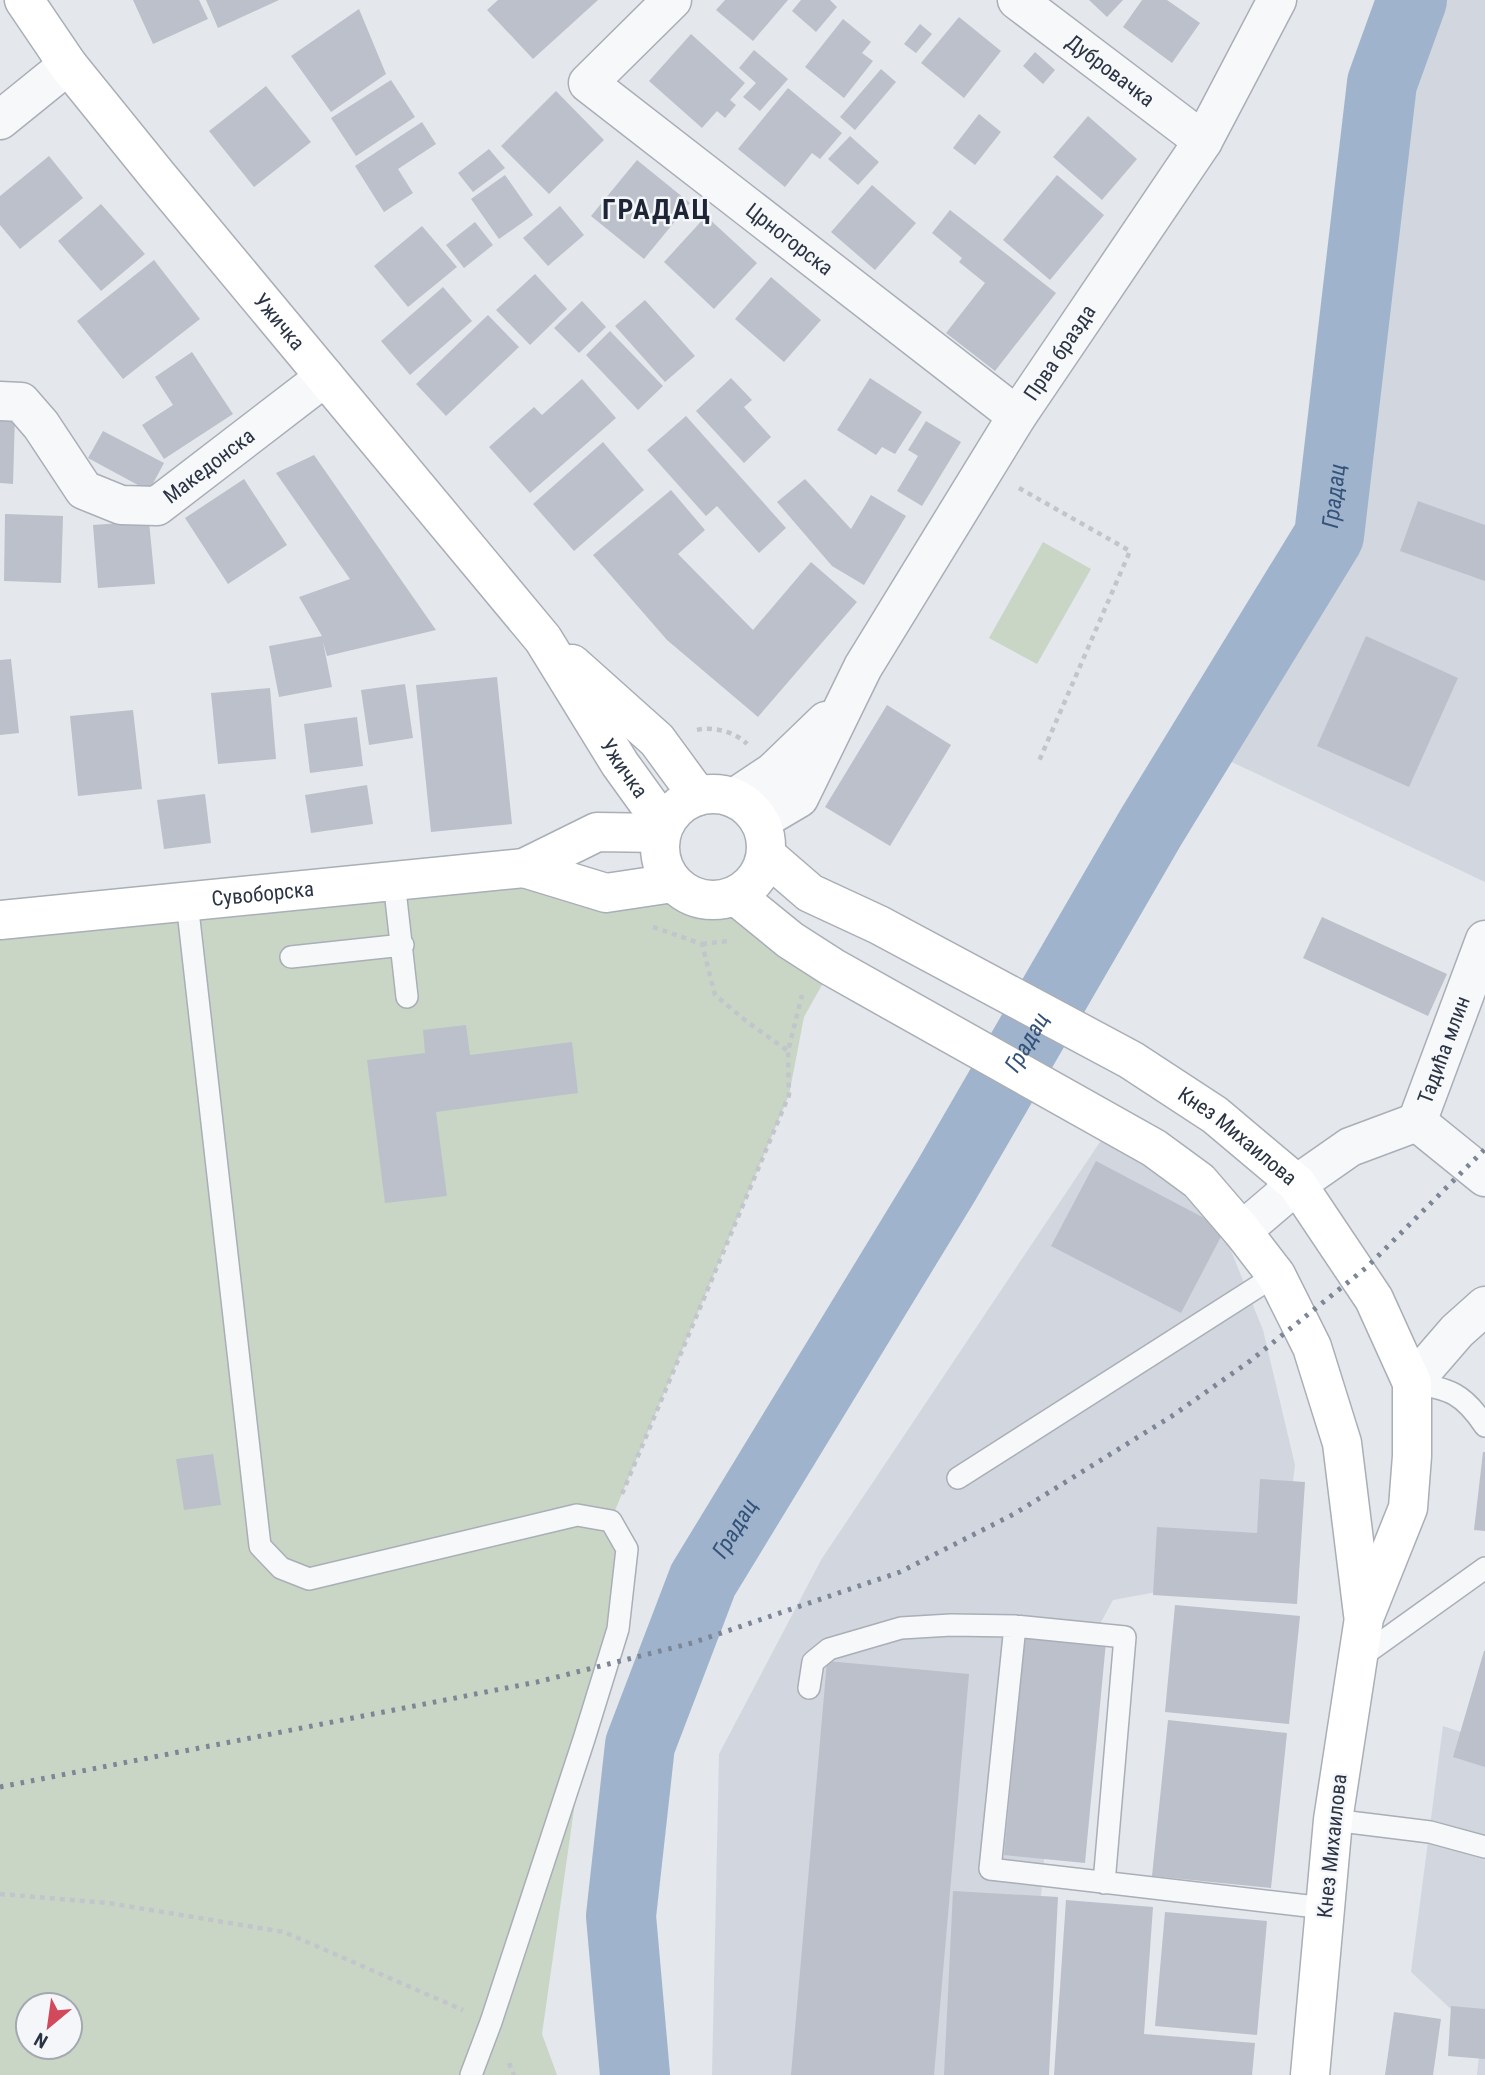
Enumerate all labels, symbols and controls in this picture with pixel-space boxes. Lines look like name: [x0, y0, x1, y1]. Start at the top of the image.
street label: Дубровачка: [1061, 30, 1159, 112]
district label: ГРАДАЦ: [602, 193, 712, 226]
street label: Црногорска: [741, 198, 838, 280]
street label: Ужичка: [249, 289, 310, 355]
street label: Прва бразда: [1019, 300, 1101, 405]
street label: Македонска: [159, 424, 259, 508]
water label: Градац: [1317, 462, 1351, 530]
street label: Ужичка: [595, 734, 652, 803]
street label: Сувоборска: [210, 877, 315, 911]
street label: Тадића млин: [1413, 993, 1475, 1107]
water label: Градац: [999, 1008, 1055, 1077]
street label: Кнез Михаилова: [1173, 1082, 1301, 1190]
water label: Градац: [707, 1494, 763, 1563]
street label: Кнез Михаилова: [1313, 1773, 1351, 1919]
north arrow: [14, 1991, 84, 2061]
text: N: [30, 2028, 52, 2053]

